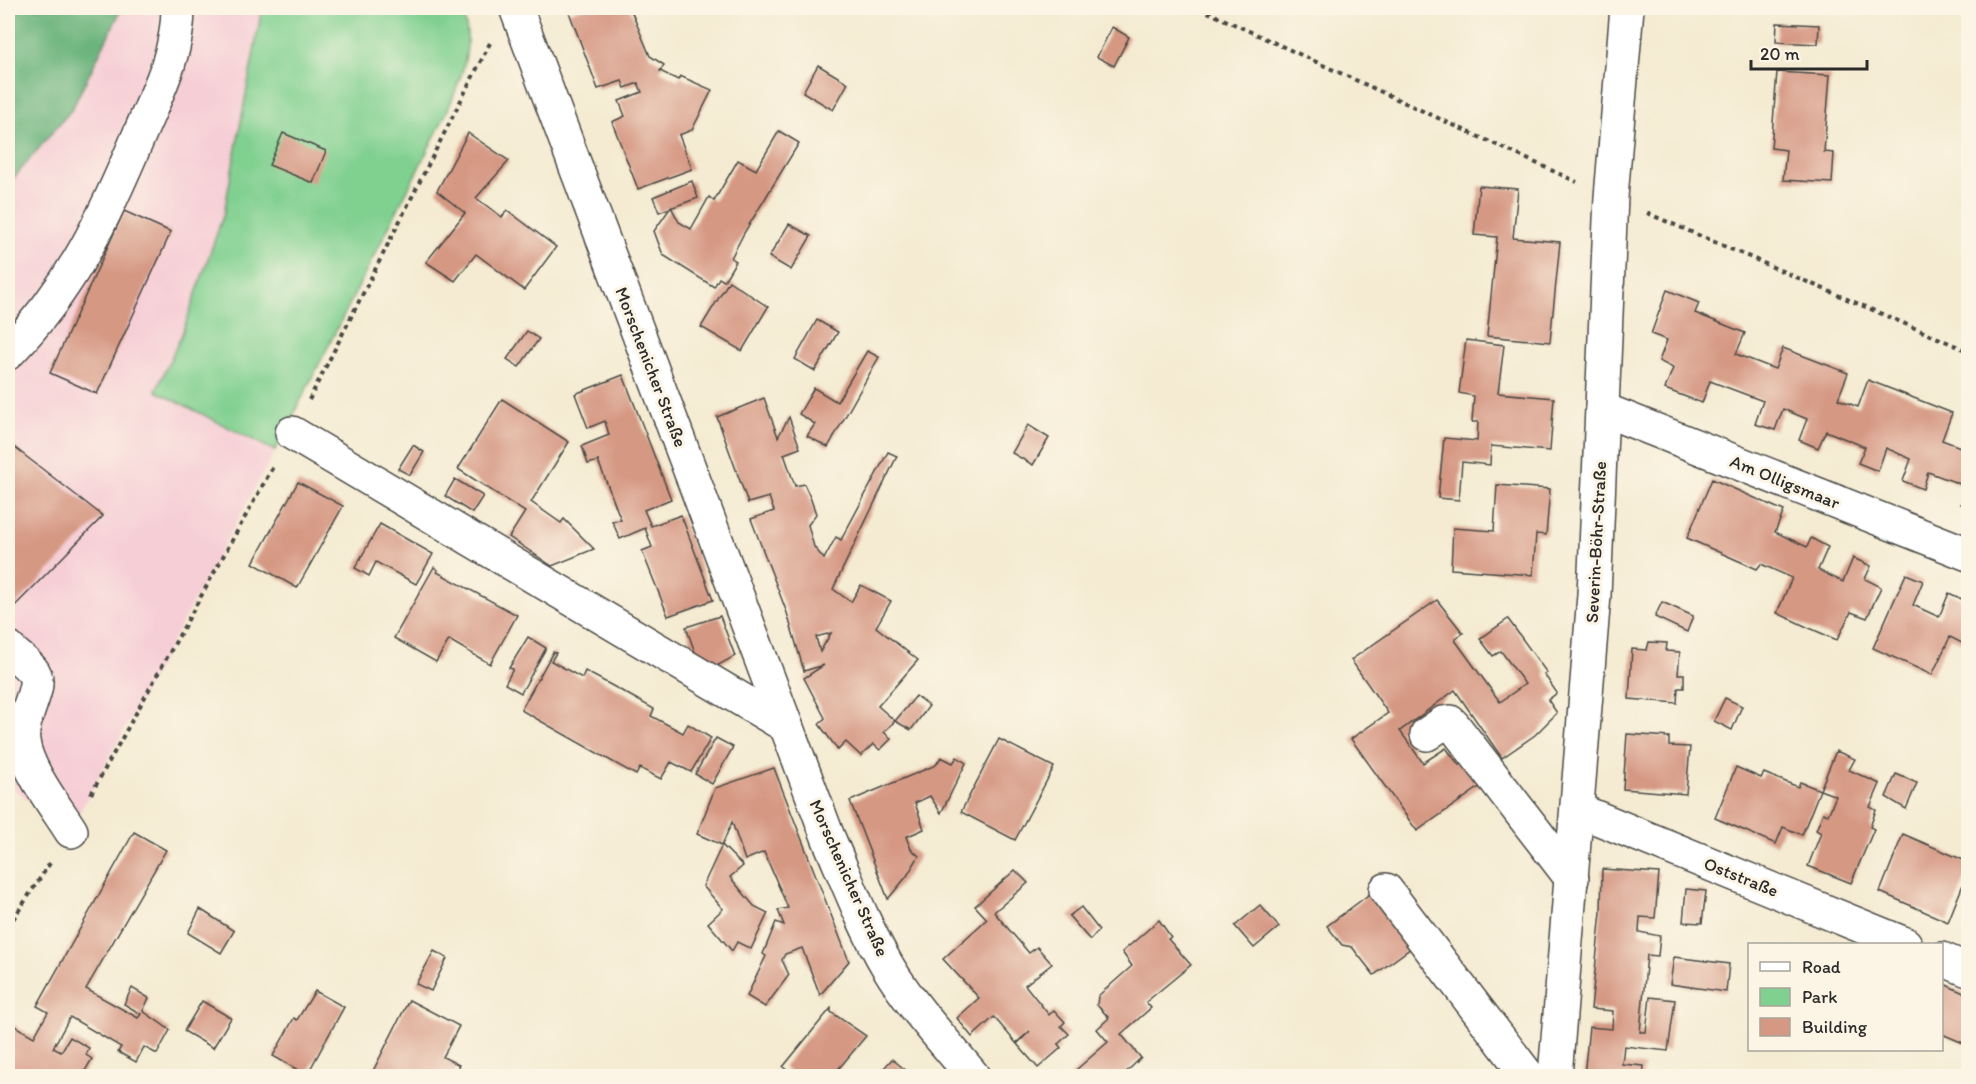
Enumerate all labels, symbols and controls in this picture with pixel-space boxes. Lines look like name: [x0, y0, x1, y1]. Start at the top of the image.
scale bar: [1751, 33, 1866, 71]
text: 20 m: [1760, 43, 1800, 65]
street label: Morschenicher Straße: [610, 284, 692, 450]
street label: Am Olligsmaar: [1727, 450, 1844, 514]
street label: Severin-Böhr-Straße: [1581, 461, 1611, 623]
street label: Morschenicher Straße: [804, 796, 894, 960]
street label: Oststraße: [1701, 852, 1781, 902]
legend: [1748, 943, 1943, 1051]
text: Road: [1802, 956, 1841, 978]
text: Park: [1802, 986, 1837, 1008]
text: Building: [1802, 1016, 1868, 1038]

